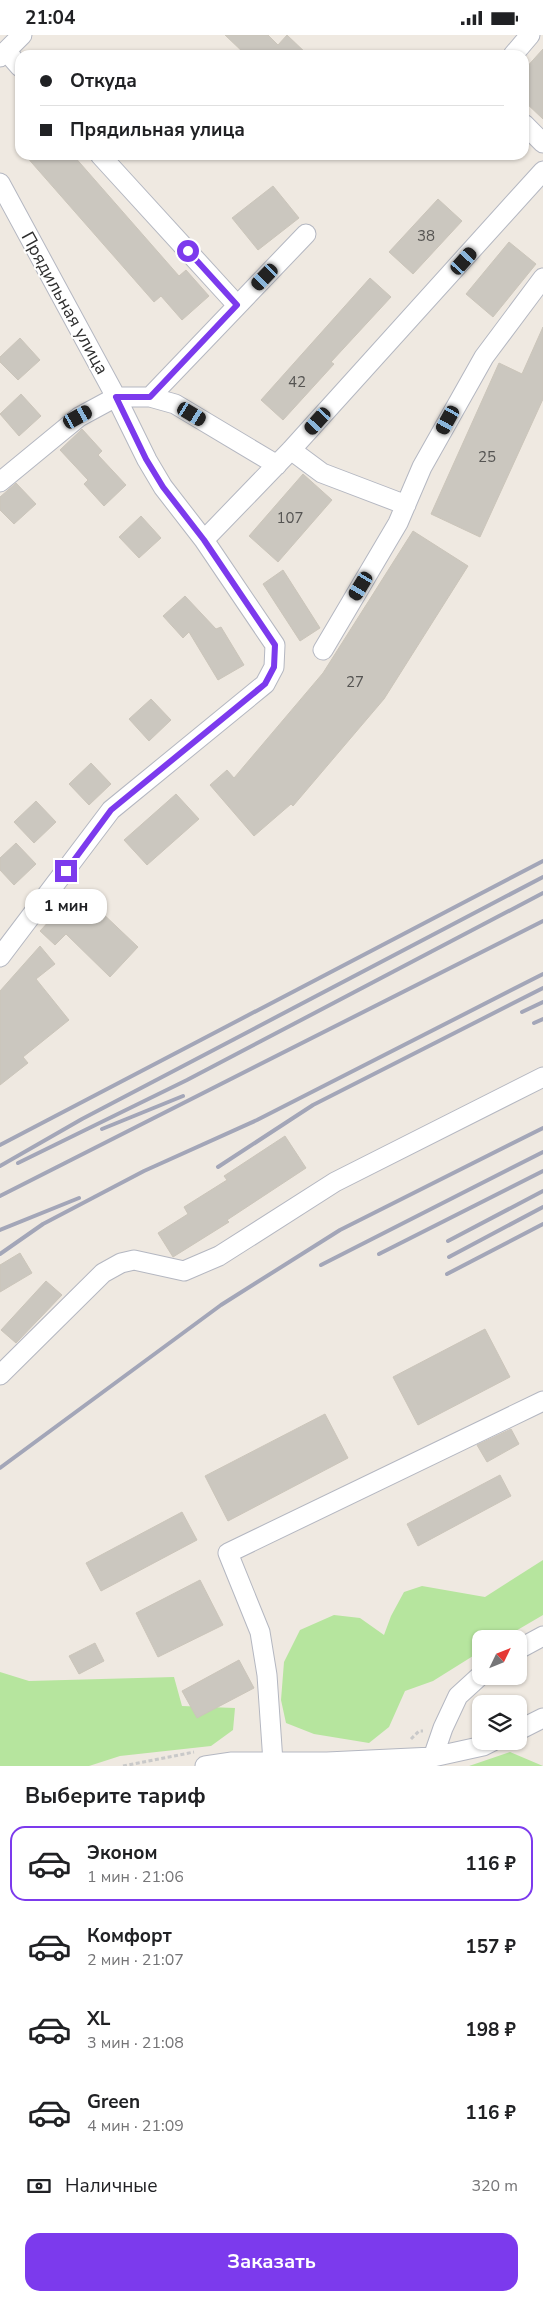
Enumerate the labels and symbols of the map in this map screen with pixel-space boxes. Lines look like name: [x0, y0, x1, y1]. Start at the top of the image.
house number: 38: [417, 226, 435, 246]
street label: Прядильная улица: [16, 227, 114, 379]
route start: [177, 240, 199, 262]
car: [448, 245, 479, 277]
car: [249, 261, 280, 293]
house number: 42: [288, 372, 306, 392]
car: [175, 400, 208, 428]
car: [61, 403, 94, 431]
car: [434, 403, 461, 437]
car: [302, 405, 333, 437]
house number: 25: [478, 447, 496, 467]
house number: 107: [276, 508, 304, 528]
car: [346, 569, 375, 603]
house number: 27: [346, 672, 364, 692]
route end: [55, 860, 77, 882]
callout: 1 мин: [25, 889, 107, 923]
north arrow: [472, 1630, 528, 1685]

